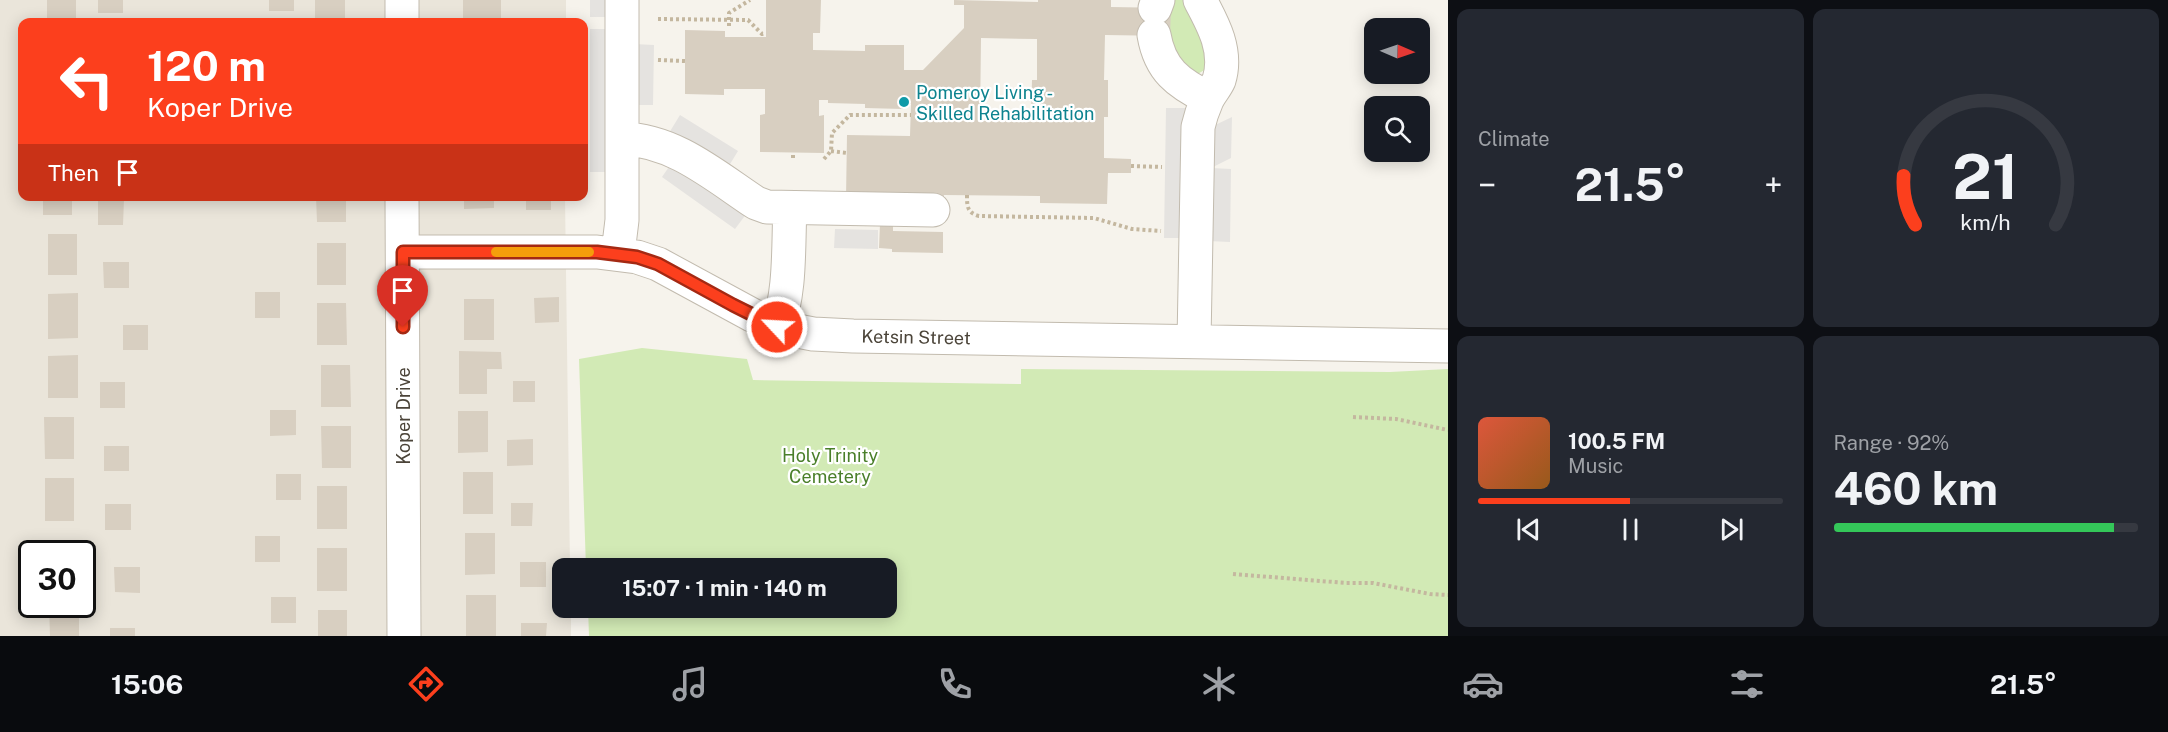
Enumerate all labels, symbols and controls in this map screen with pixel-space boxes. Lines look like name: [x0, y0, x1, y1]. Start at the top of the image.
north arrow: [1364, 18, 1430, 84]
map controls: [1364, 18, 1430, 162]
text: 120 m: [147, 41, 266, 90]
icon: left: [48, 42, 126, 120]
place label: Pomeroy Living - Skilled Rehabilitation: [916, 82, 1094, 124]
text: Koper Drive: [147, 91, 293, 123]
marker: Pomeroy Living - Skilled Rehabilitation: [897, 95, 911, 109]
button: search: [1364, 96, 1430, 162]
text: Climate: [1478, 127, 1550, 151]
text: 21: [1953, 140, 2019, 213]
icon: arrive: [111, 156, 144, 189]
text: 21.5°: [1574, 158, 1686, 211]
text: Then: [48, 160, 99, 186]
text: −: [1478, 166, 1496, 204]
text: +: [1764, 166, 1782, 204]
text: km/h: [1961, 210, 2011, 235]
pin: [377, 265, 428, 327]
icon: arrive: [386, 274, 419, 307]
position arrow: [745, 295, 809, 359]
street label: Ketsin Street: [861, 326, 971, 348]
street label: Koper Drive: [393, 367, 414, 465]
text: 100.5 FM: [1568, 428, 1665, 454]
text: Range · 92%: [1834, 431, 1949, 455]
park label: Holy Trinity Cemetery: [782, 445, 878, 487]
text: Music: [1568, 454, 1623, 478]
text: 460 km: [1834, 462, 1998, 515]
icon: previous: [1512, 513, 1545, 546]
icon: pause: [1614, 513, 1647, 546]
icon: next: [1715, 513, 1748, 546]
speed limit sign: 30: [18, 540, 96, 618]
text: 15:07 · 1 min · 140 m: [622, 575, 827, 601]
icon: directions: [405, 663, 447, 705]
icon: music: [669, 663, 711, 705]
icon: phone: [934, 663, 976, 705]
icon: climate: [1198, 663, 1240, 705]
icon: car: [1462, 663, 1504, 705]
icon: filters: [1726, 663, 1768, 705]
text: 15:06: [111, 668, 183, 700]
text: 21.5°: [1990, 668, 2057, 700]

